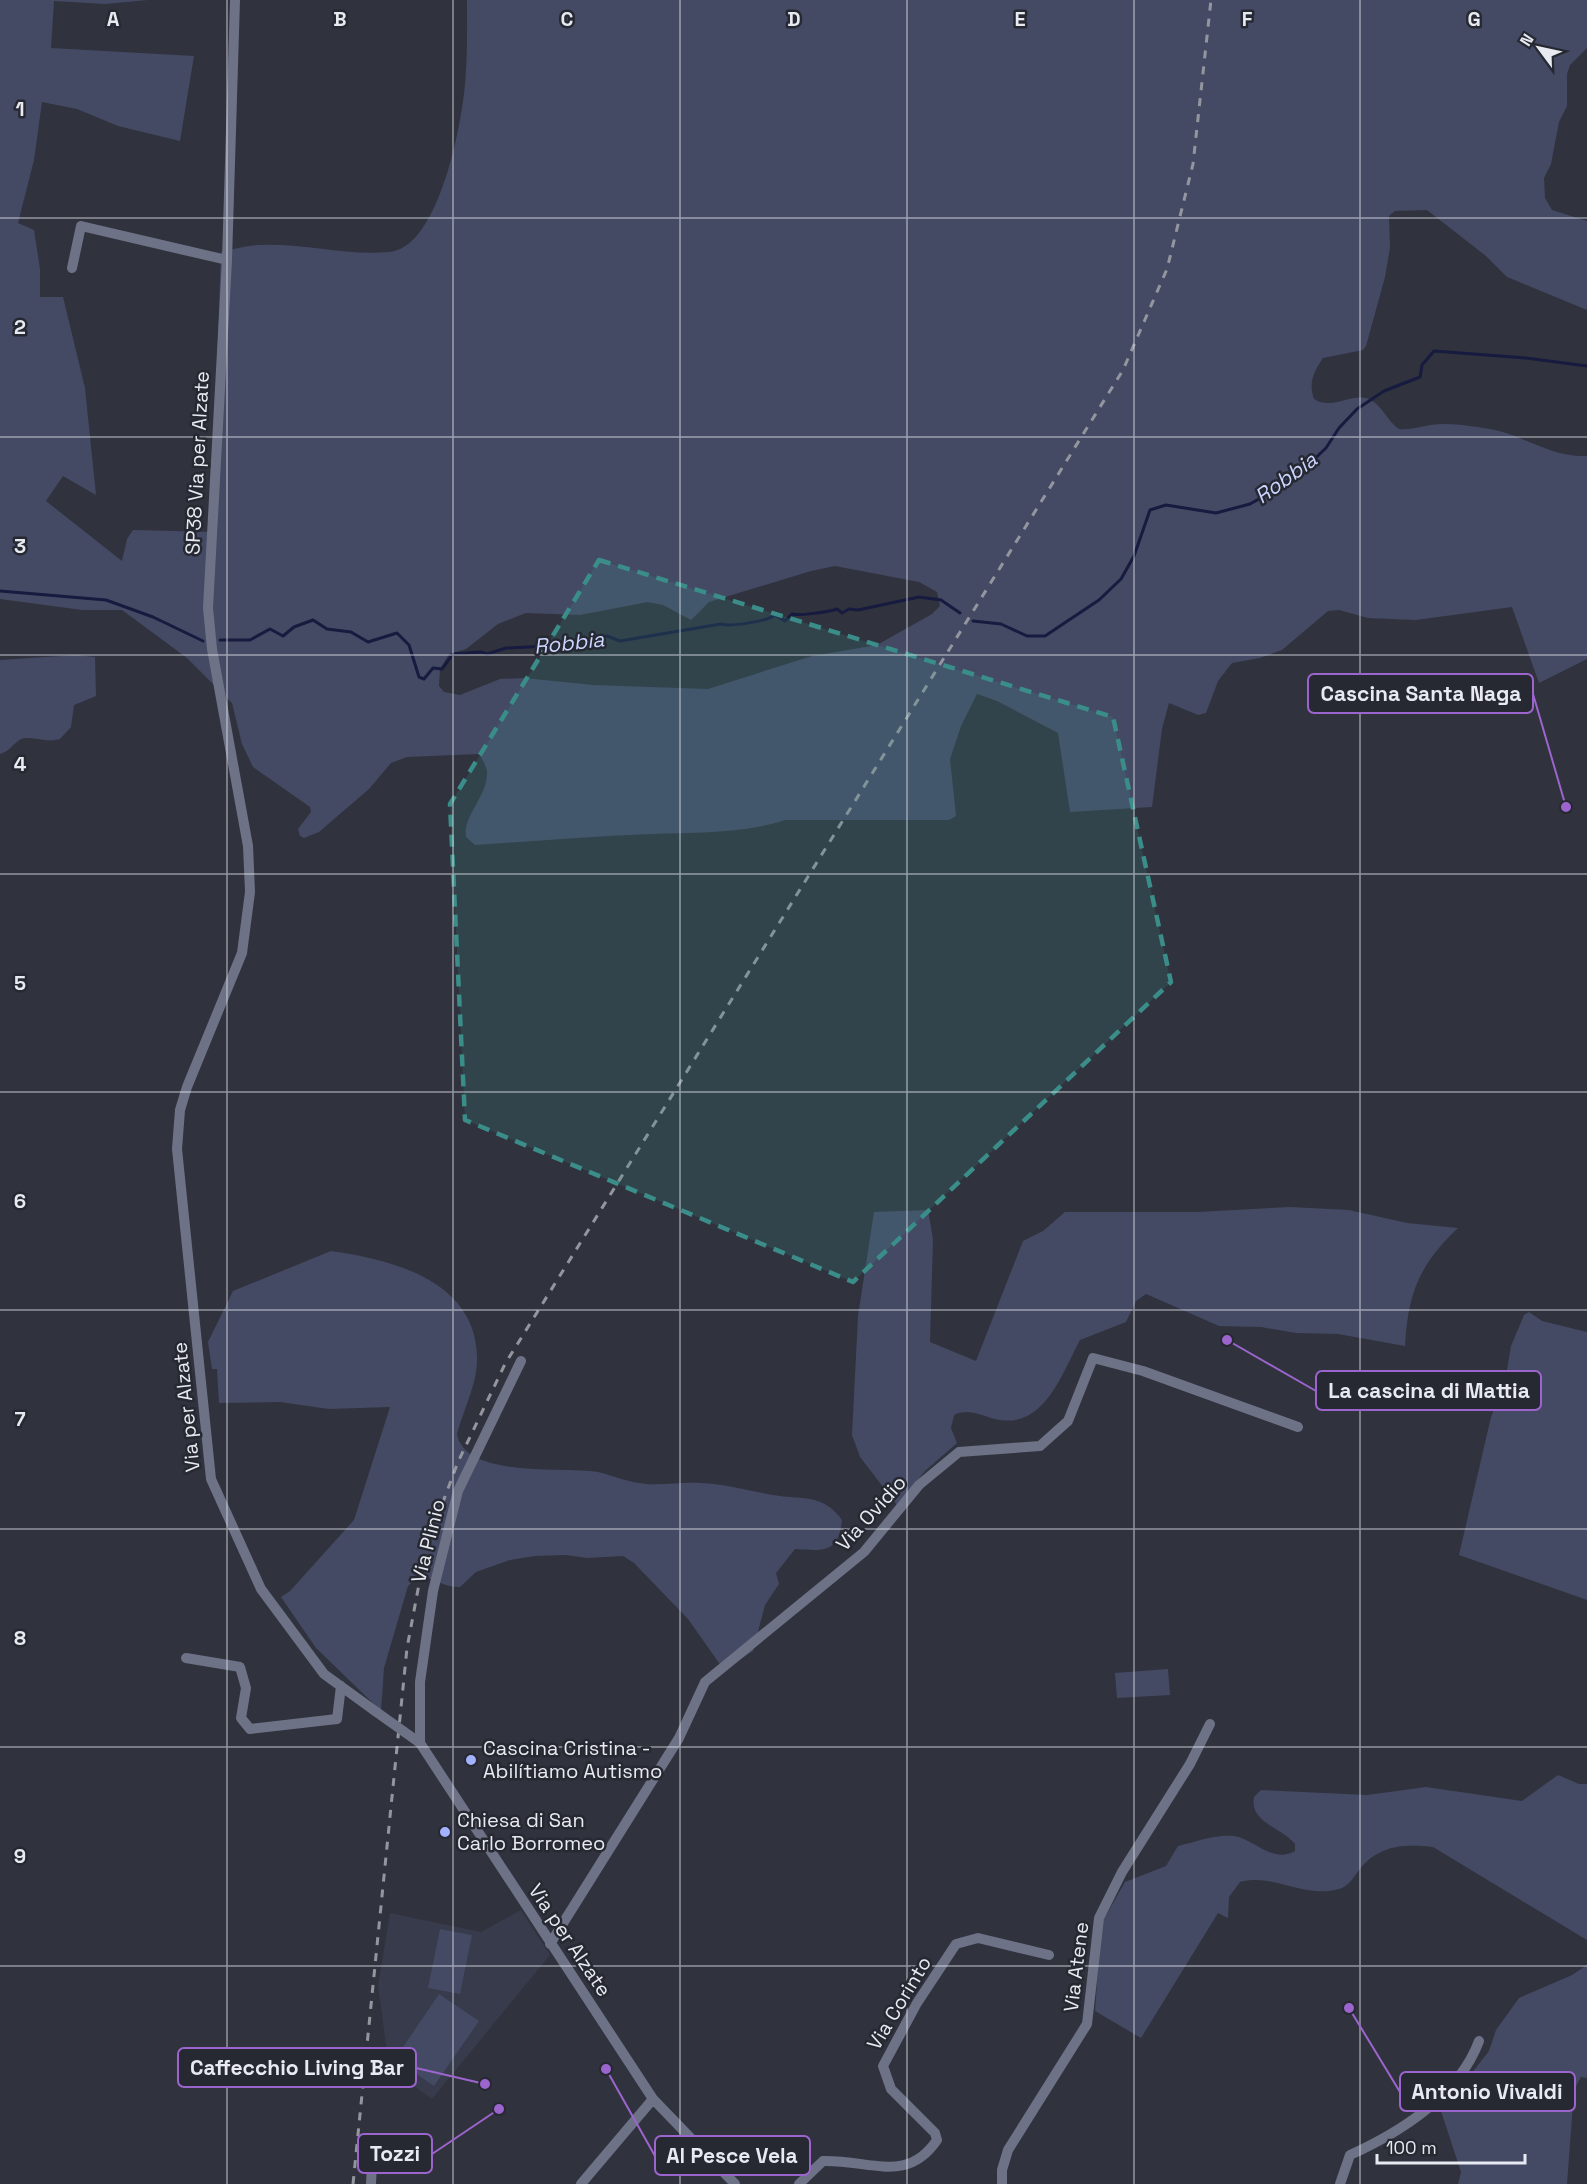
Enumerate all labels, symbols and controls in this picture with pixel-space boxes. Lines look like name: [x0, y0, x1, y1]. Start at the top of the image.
text: A: [107, 6, 120, 32]
text: B: [333, 6, 347, 32]
text: C: [561, 6, 574, 32]
text: D: [787, 6, 801, 32]
text: E: [1014, 6, 1026, 32]
text: F: [1242, 6, 1253, 32]
text: G: [1467, 6, 1481, 32]
north arrow: [1509, 18, 1569, 78]
text: N: [1515, 30, 1539, 50]
text: 1: [15, 96, 25, 122]
text: 2: [14, 314, 26, 340]
street label: SP38 Via per Alzate: [179, 370, 215, 556]
water label: Robbia: [1249, 445, 1323, 509]
text: 3: [14, 533, 26, 559]
water label: Robbia: [532, 625, 606, 660]
callout: Cascina Santa Naga: [1308, 674, 1533, 713]
text: Cascina Santa Naga: [1321, 680, 1521, 707]
text: 4: [14, 751, 27, 777]
text: 5: [14, 970, 26, 996]
text: 6: [14, 1188, 26, 1214]
street label: Via per Alzate: [166, 1341, 206, 1473]
callout: La cascina di Mattia: [1316, 1371, 1541, 1410]
text: La cascina di Mattia: [1328, 1377, 1530, 1404]
text: 7: [14, 1406, 26, 1432]
street label: Via Ovidio: [830, 1470, 912, 1556]
street label: Via Plinio: [405, 1496, 451, 1586]
text: 8: [14, 1625, 26, 1651]
place label: Cascina Cristina - Abilítiamo Autismo: [483, 1735, 662, 1784]
marker: Cascina Cristina - Abilítiamo Autismo: [464, 1753, 478, 1767]
place label: Chiesa di San Carlo Borromeo: [457, 1807, 605, 1856]
marker: Chiesa di San Carlo Borromeo: [438, 1825, 452, 1839]
text: 9: [14, 1843, 26, 1869]
street label: Via per Alzate: [523, 1879, 617, 2001]
street label: Via Atene: [1058, 1920, 1094, 2014]
street label: Via Corinto: [861, 1951, 937, 2055]
callout: Caffecchio Living Bar: [178, 2048, 416, 2087]
text: Caffecchio Living Bar: [190, 2054, 404, 2081]
callout: Antonio Vivaldi: [1400, 2072, 1575, 2111]
text: Antonio Vivaldi: [1412, 2078, 1563, 2105]
scale bar: [1377, 2127, 1526, 2165]
callout: Tozzi: [358, 2134, 432, 2173]
callout: Al Pesce Vela: [655, 2136, 810, 2175]
text: 100 m: [1386, 2136, 1437, 2159]
text: Tozzi: [370, 2140, 420, 2167]
text: Al Pesce Vela: [666, 2142, 798, 2169]

